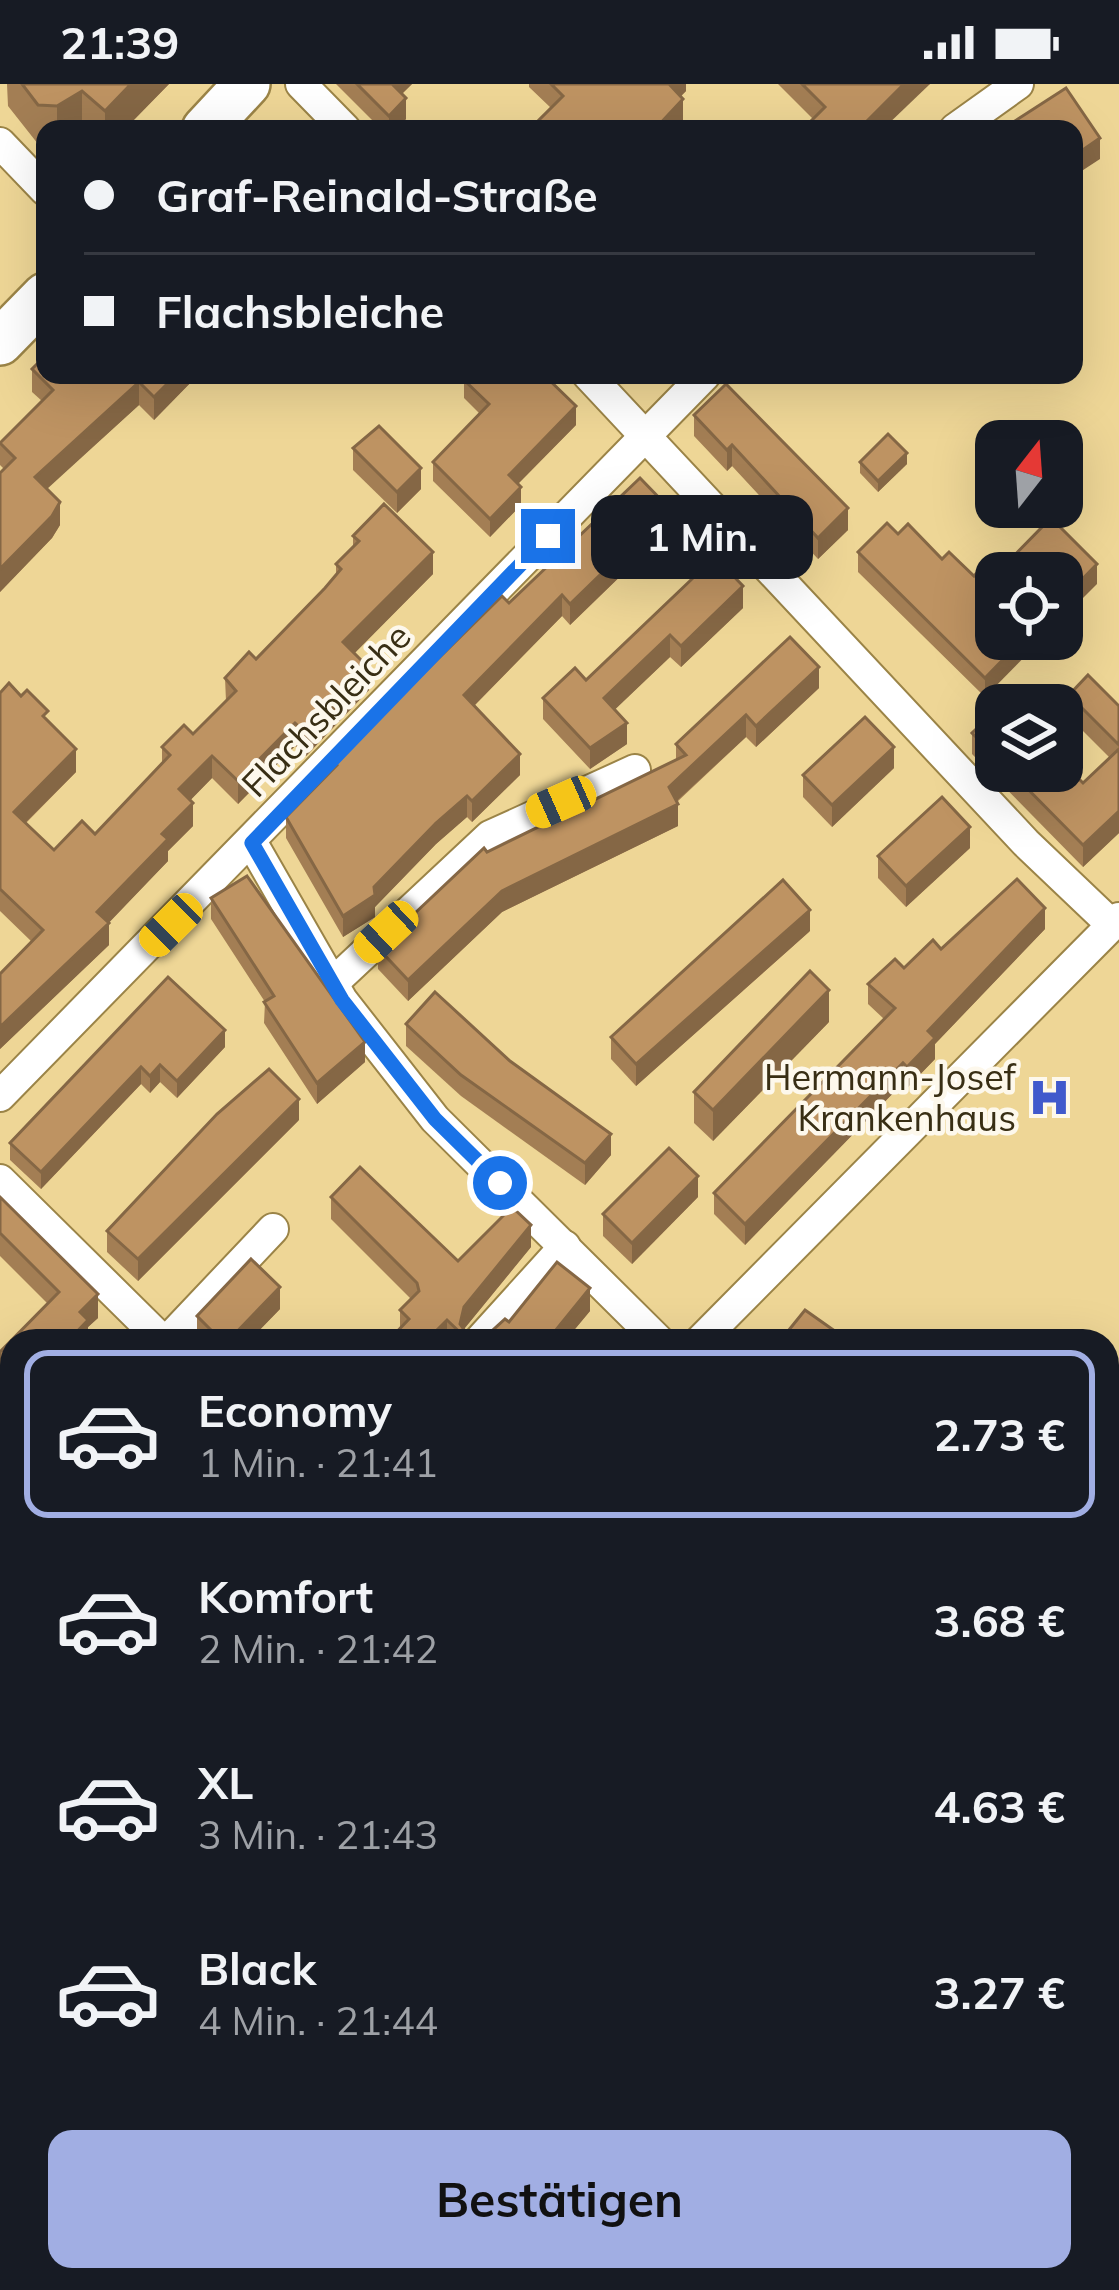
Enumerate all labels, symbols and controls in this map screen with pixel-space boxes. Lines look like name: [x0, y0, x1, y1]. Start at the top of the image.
text: 21:39: [60, 14, 179, 70]
text: Graf-Reinald-Straße: [156, 167, 598, 223]
text: Flachsbleiche: [156, 283, 444, 339]
north arrow: [975, 420, 1083, 528]
map controls: [975, 420, 1083, 792]
callout: 1 Min.: [590, 494, 812, 578]
route end: [521, 509, 575, 563]
text: 1 Min.: [646, 512, 758, 561]
button: locate: [975, 552, 1083, 660]
street label: Flachsbleiche: [232, 613, 420, 806]
button: layers: [975, 684, 1083, 792]
car: [521, 771, 601, 833]
car: [133, 887, 209, 963]
car: [347, 894, 425, 970]
place label: Hermann-Josef Krankenhaus: [764, 1054, 1017, 1140]
hospital icon: Hermann-Josef Krankenhaus: [1027, 1075, 1073, 1121]
route start: [473, 1156, 527, 1210]
icon: car: [54, 1380, 162, 1488]
text: Economy: [198, 1382, 392, 1438]
text: 2.73 €: [934, 1406, 1065, 1462]
text: 1 Min. · 21:41: [198, 1438, 438, 1487]
icon: car: [54, 1566, 162, 1674]
text: Komfort: [198, 1568, 373, 1624]
text: 3.68 €: [934, 1592, 1065, 1648]
text: 2 Min. · 21:42: [198, 1624, 438, 1673]
icon: car: [54, 1752, 162, 1860]
text: XL: [198, 1754, 253, 1810]
text: 4.63 €: [934, 1778, 1065, 1834]
text: 3 Min. · 21:43: [198, 1810, 438, 1859]
icon: car: [54, 1938, 162, 2046]
text: Black: [198, 1940, 316, 1996]
text: 3.27 €: [934, 1964, 1065, 2020]
text: 4 Min. · 21:44: [198, 1996, 438, 2045]
button: Bestätigen: [48, 2130, 1071, 2268]

